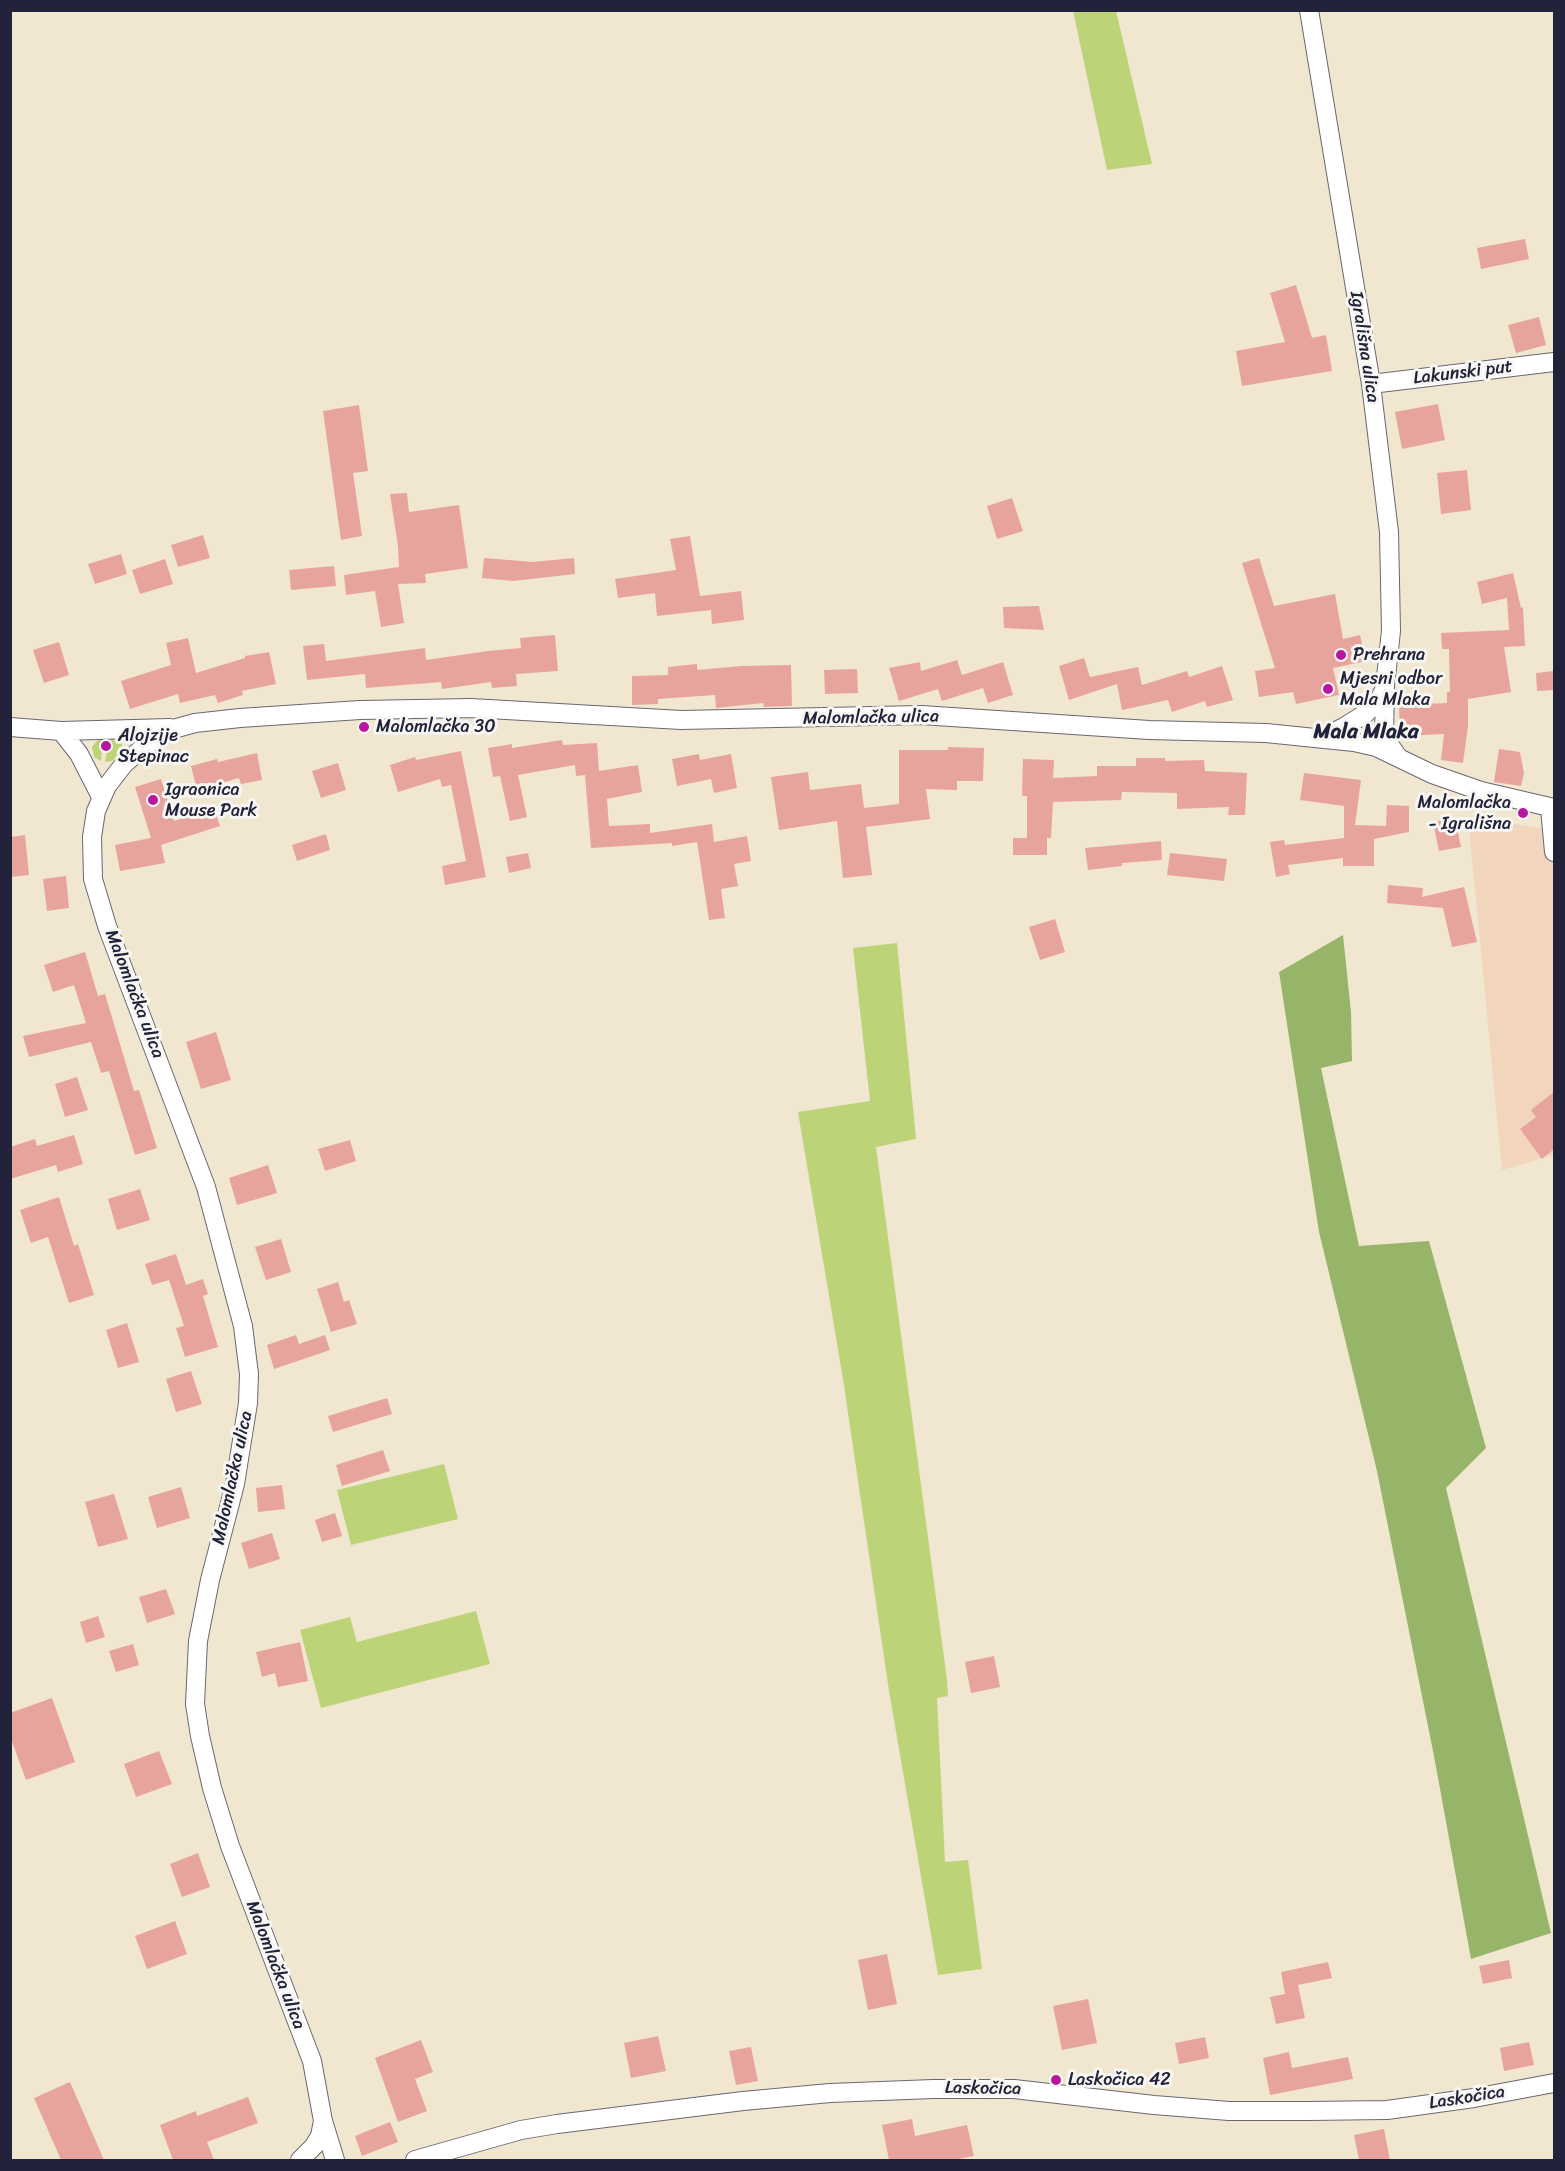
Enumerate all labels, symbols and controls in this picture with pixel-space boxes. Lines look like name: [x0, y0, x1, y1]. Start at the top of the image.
street label: Igrališna ulica: [1345, 290, 1383, 404]
street label: Lakunski put: [1412, 356, 1514, 390]
place label: Prehrana: [1353, 644, 1425, 666]
marker: Prehrana: [1334, 648, 1348, 662]
place label: Mjesni odbor Mala Mlaka: [1340, 668, 1442, 710]
marker: Mjesni odbor Mala Mlaka: [1321, 682, 1335, 696]
street label: Malomlačka ulica: [803, 706, 939, 730]
place label: Malomlačka 30: [376, 716, 496, 738]
marker: Malomlačka 30: [357, 720, 371, 734]
district label: Mala Mlaka: [1313, 720, 1419, 746]
place label: Alojzije Stepinac: [118, 725, 189, 768]
marker: Alojzije Stepinac: [99, 739, 113, 753]
place label: Igraonica Mouse Park: [165, 779, 257, 822]
place label: Malomlačka - Igrališna: [1417, 792, 1511, 834]
marker: Igraonica Mouse Park: [146, 793, 160, 807]
marker: Malomlačka - Igrališna: [1516, 806, 1530, 820]
street label: Malomlačka ulica: [100, 927, 168, 1061]
street label: Malomlačka ulica: [208, 1409, 258, 1547]
street label: Malomlačka ulica: [241, 1898, 309, 2032]
place label: Laskočica 42: [1068, 2069, 1171, 2091]
marker: Laskočica 42: [1049, 2073, 1063, 2087]
street label: Laskočica: [945, 2078, 1021, 2100]
street label: Laskočica: [1428, 2081, 1506, 2115]

